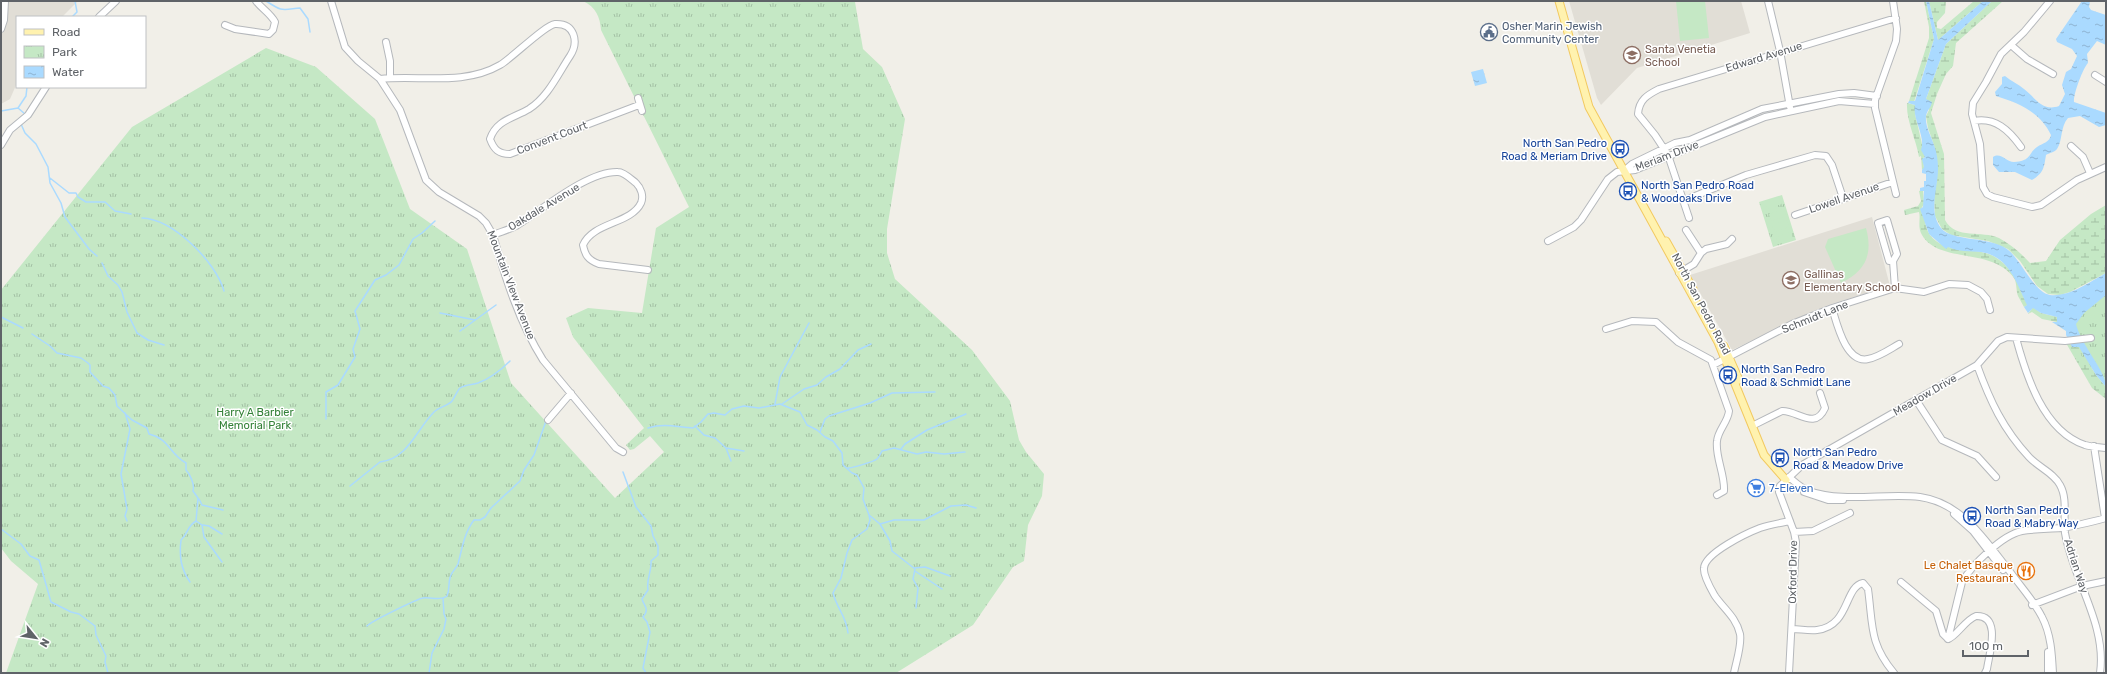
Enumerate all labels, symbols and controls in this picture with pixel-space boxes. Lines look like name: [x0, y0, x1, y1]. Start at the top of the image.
legend: [16, 16, 146, 88]
place label: Osher Marin Jewish Community Center: [1502, 20, 1602, 46]
public building icon: Osher Marin Jewish Community Center: [1479, 22, 1499, 42]
text: Road: [52, 25, 80, 39]
street label: Edward Avenue: [1724, 39, 1804, 75]
place label: Santa Venetia School: [1645, 43, 1716, 69]
text: Park: [52, 45, 78, 59]
school or university icon: Santa Venetia School: [1622, 45, 1642, 65]
text: Water: [52, 65, 84, 79]
street label: Convent Court: [515, 118, 590, 157]
place label: North San Pedro Road & Meriam Drive: [1501, 137, 1607, 163]
street label: Meriam Drive: [1634, 138, 1700, 174]
bus stop icon: North San Pedro Road & Meriam Drive: [1610, 139, 1630, 159]
place label: North San Pedro Road & Woodoaks Drive: [1641, 179, 1754, 205]
street label: Oakdale Avenue: [506, 180, 582, 234]
street label: Lowell Avenue: [1807, 180, 1881, 216]
bus stop icon: North San Pedro Road & Woodoaks Drive: [1618, 181, 1638, 201]
street label: Mountain View Avenue: [484, 229, 538, 341]
street label: North San Pedro Road: [1669, 251, 1733, 357]
place label: Gallinas Elementary School: [1804, 268, 1900, 294]
school or university icon: Gallinas Elementary School: [1781, 270, 1801, 290]
street label: Schmidt Lane: [1780, 298, 1850, 336]
place label: North San Pedro Road & Schmidt Lane: [1741, 363, 1851, 389]
bus stop icon: North San Pedro Road & Schmidt Lane: [1718, 365, 1738, 385]
street label: Meadow Drive: [1891, 372, 1959, 418]
park label: Harry A Barbier Memorial Park: [216, 406, 295, 432]
place label: North San Pedro Road & Meadow Drive: [1793, 446, 1904, 472]
bus stop icon: North San Pedro Road & Meadow Drive: [1770, 448, 1790, 468]
supermarket icon: 7-Eleven: [1746, 478, 1766, 498]
place label: 7-Eleven: [1769, 482, 1814, 495]
place label: North San Pedro Road & Mabry Way: [1985, 504, 2079, 530]
bus stop icon: North San Pedro Road & Mabry Way: [1962, 506, 1982, 526]
street label: Adrian Way: [2061, 537, 2091, 595]
street label: Oxford Drive: [1786, 540, 1800, 604]
place label: Le Chalet Basque Restaurant: [1924, 559, 2014, 585]
restaurant icon: Le Chalet Basque Restaurant: [2016, 561, 2036, 581]
north arrow: [16, 618, 56, 658]
scale bar: [1963, 632, 2028, 658]
text: N: [37, 636, 52, 649]
text: 100 m: [1969, 639, 2003, 653]

